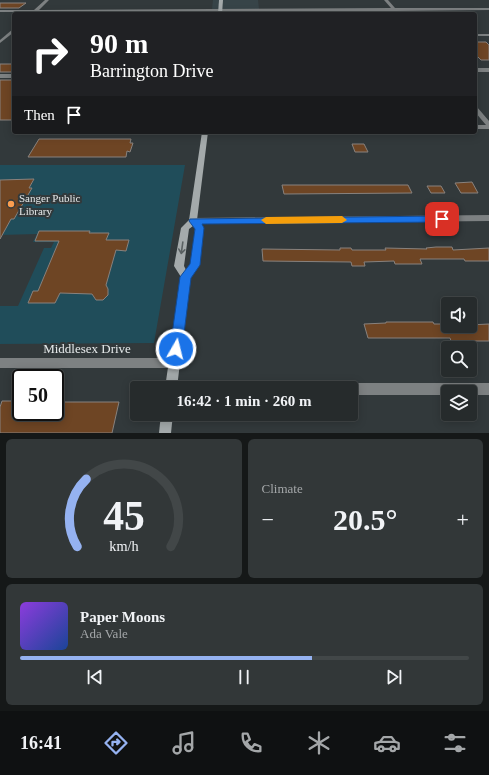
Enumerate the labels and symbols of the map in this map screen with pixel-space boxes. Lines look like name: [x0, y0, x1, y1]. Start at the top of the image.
place label: Sanger Public Library: [19, 192, 81, 217]
marker: Sanger Public Library: [6, 199, 16, 209]
pin: [425, 202, 459, 236]
one-way arrow: [178, 241, 186, 254]
position arrow: [155, 328, 197, 370]
street label: Middlesex Drive: [43, 341, 131, 356]
speed limit sign: 50: [12, 369, 64, 421]

